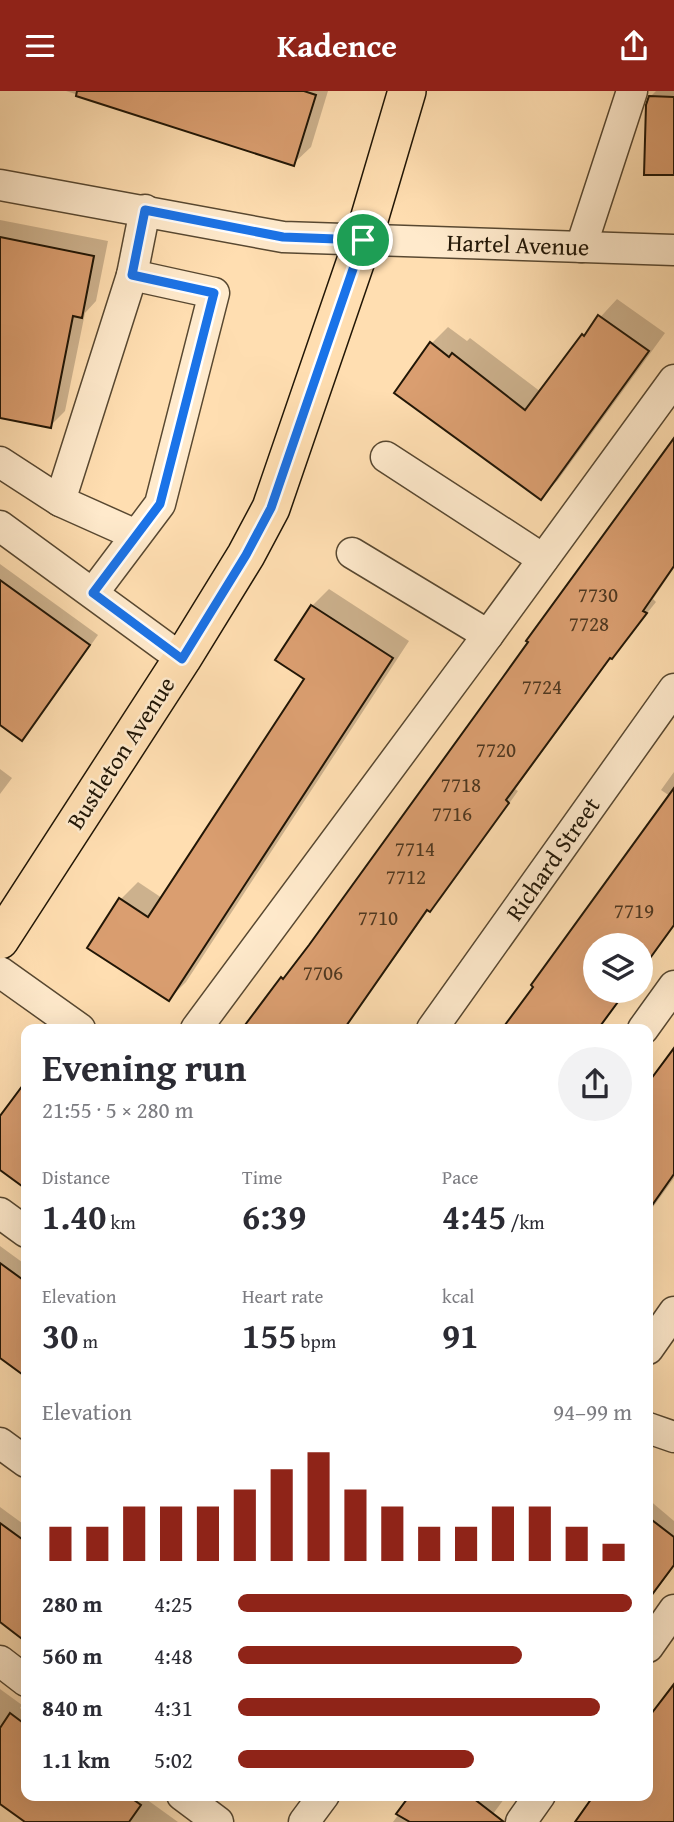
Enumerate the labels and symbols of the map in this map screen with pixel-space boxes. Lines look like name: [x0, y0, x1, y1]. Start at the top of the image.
pin: [333, 210, 393, 270]
street label: Hartel Avenue: [446, 225, 590, 264]
house number: 7730: [578, 579, 618, 610]
house number: 7728: [569, 608, 609, 639]
street label: Bustleton Avenue: [58, 669, 183, 836]
house number: 7724: [522, 671, 562, 702]
house number: 7720: [476, 734, 516, 765]
house number: 7718: [441, 769, 481, 800]
street label: Richard Street: [497, 789, 609, 928]
house number: 7716: [432, 798, 472, 829]
house number: 7714: [395, 833, 435, 864]
house number: 7712: [386, 861, 426, 892]
house number: 7719: [614, 895, 654, 926]
house number: 7710: [358, 902, 398, 933]
house number: 7706: [303, 957, 343, 988]

